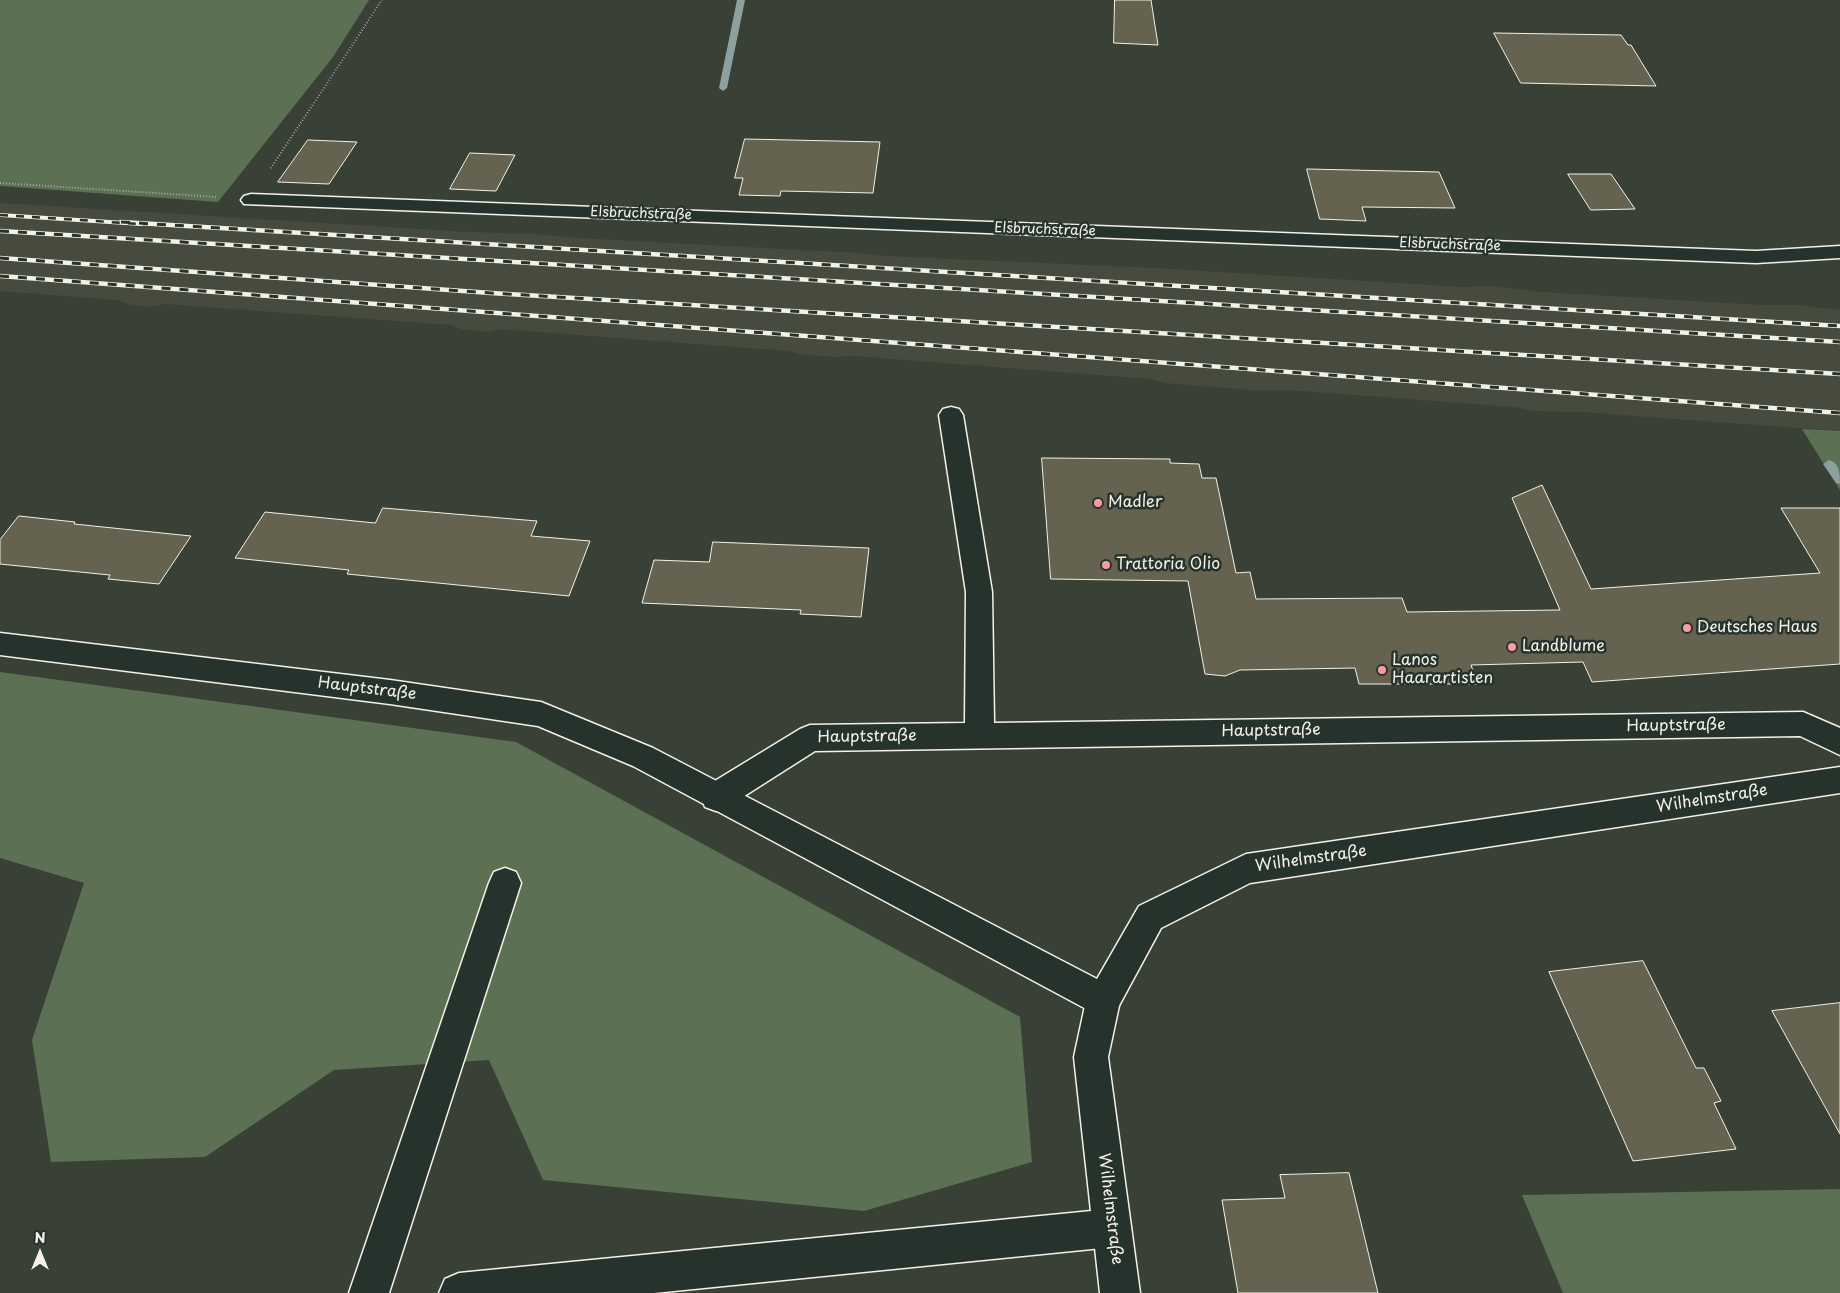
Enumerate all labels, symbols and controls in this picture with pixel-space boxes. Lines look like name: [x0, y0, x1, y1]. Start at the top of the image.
street label: Elsbruchstraße: [590, 204, 692, 224]
street label: Elsbruchstraße: [994, 220, 1096, 240]
street label: Elsbruchstraße: [1399, 235, 1501, 255]
place label: Madler: [1108, 493, 1162, 513]
marker: Madler: [1092, 497, 1104, 509]
place label: Trattoria Olio: [1116, 555, 1220, 575]
marker: Trattoria Olio: [1100, 559, 1112, 571]
place label: Deutsches Haus: [1697, 618, 1817, 638]
marker: Deutsches Haus: [1681, 622, 1693, 634]
place label: Landblume: [1522, 637, 1605, 657]
marker: Landblume: [1506, 641, 1518, 653]
place label: Lanos Haarartisten: [1392, 651, 1493, 689]
marker: Lanos Haarartisten: [1376, 664, 1388, 676]
street label: Hauptstraße: [317, 673, 417, 705]
street label: Hauptstraße: [1626, 716, 1726, 736]
street label: Hauptstraße: [1221, 721, 1321, 741]
street label: Hauptstraße: [817, 727, 917, 747]
street label: Wilhelmstraße: [1655, 781, 1769, 817]
street label: Wilhelmstraße: [1254, 842, 1368, 876]
street label: Wilhelmstraße: [1094, 1152, 1126, 1266]
text: N: [34, 1227, 46, 1248]
north arrow: [15, 1228, 65, 1278]

